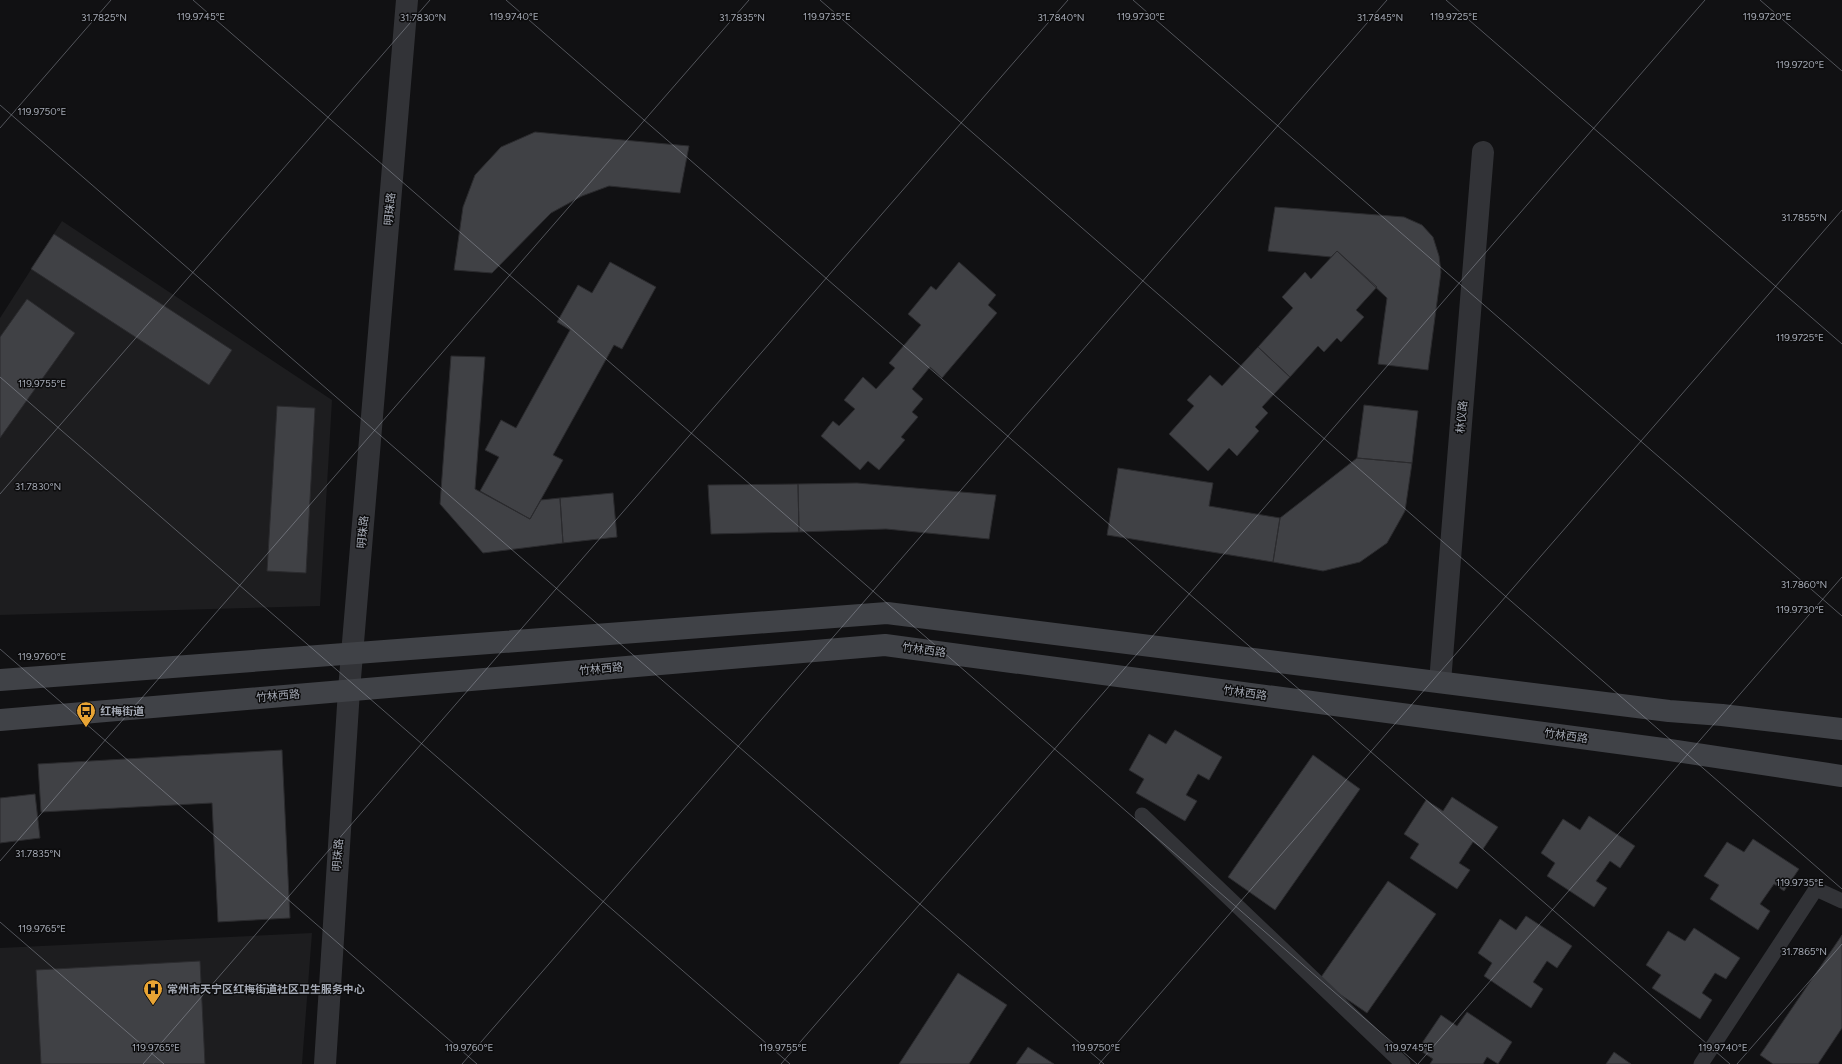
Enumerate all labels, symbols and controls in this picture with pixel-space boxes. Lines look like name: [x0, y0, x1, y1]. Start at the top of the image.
text: 119.9745°E: [177, 10, 225, 23]
text: 119.9740°E: [489, 10, 539, 23]
text: 119.9735°E: [803, 10, 851, 23]
text: 119.9730°E: [1117, 10, 1165, 23]
text: 119.9725°E: [1430, 10, 1478, 23]
text: 119.9720°E: [1743, 10, 1791, 23]
text: 31.7825°N: [81, 11, 127, 24]
text: 31.7830°N: [400, 11, 446, 24]
text: 31.7835°N: [719, 11, 765, 24]
text: 31.7840°N: [1037, 11, 1085, 24]
text: 31.7845°N: [1357, 11, 1403, 24]
text: 119.9720°E: [1776, 58, 1824, 71]
text: 119.9750°E: [18, 105, 66, 118]
street label: 明珠路: [382, 192, 398, 226]
text: 31.7855°N: [1781, 211, 1827, 224]
text: 119.9725°E: [1776, 331, 1824, 344]
text: 119.9755°E: [18, 377, 66, 390]
street label: 林仪路: [1454, 400, 1470, 434]
text: 31.7830°N: [15, 480, 61, 493]
street label: 明珠路: [355, 515, 371, 549]
text: 31.7860°N: [1781, 578, 1827, 591]
text: 119.9730°E: [1776, 603, 1824, 616]
street label: 竹林西路: [901, 641, 947, 659]
text: 119.9760°E: [18, 650, 66, 663]
street label: 竹林西路: [579, 661, 623, 677]
street label: 竹林西路: [1222, 684, 1268, 702]
street label: 竹林西路: [256, 688, 300, 704]
bus stop icon: 红梅街道: [75, 700, 97, 728]
place label: 红梅街道: [100, 705, 144, 718]
street label: 竹林西路: [1543, 727, 1589, 745]
street label: 明珠路: [330, 838, 346, 872]
text: 31.7835°N: [15, 847, 61, 860]
text: 119.9735°E: [1776, 876, 1824, 889]
text: 119.9765°E: [18, 922, 66, 935]
text: 31.7865°N: [1781, 945, 1827, 958]
hospital icon: 常州市天宁区红梅街道社区卫生服务中心: [142, 978, 164, 1006]
place label: 常州市天宁区红梅街道社区卫生服务中心: [167, 983, 365, 996]
text: 119.9765°E: [132, 1041, 180, 1054]
text: 119.9760°E: [445, 1041, 493, 1054]
text: 119.9755°E: [759, 1041, 807, 1054]
text: 119.9750°E: [1072, 1041, 1120, 1054]
text: 119.9745°E: [1385, 1041, 1433, 1054]
text: 119.9740°E: [1698, 1041, 1748, 1054]

